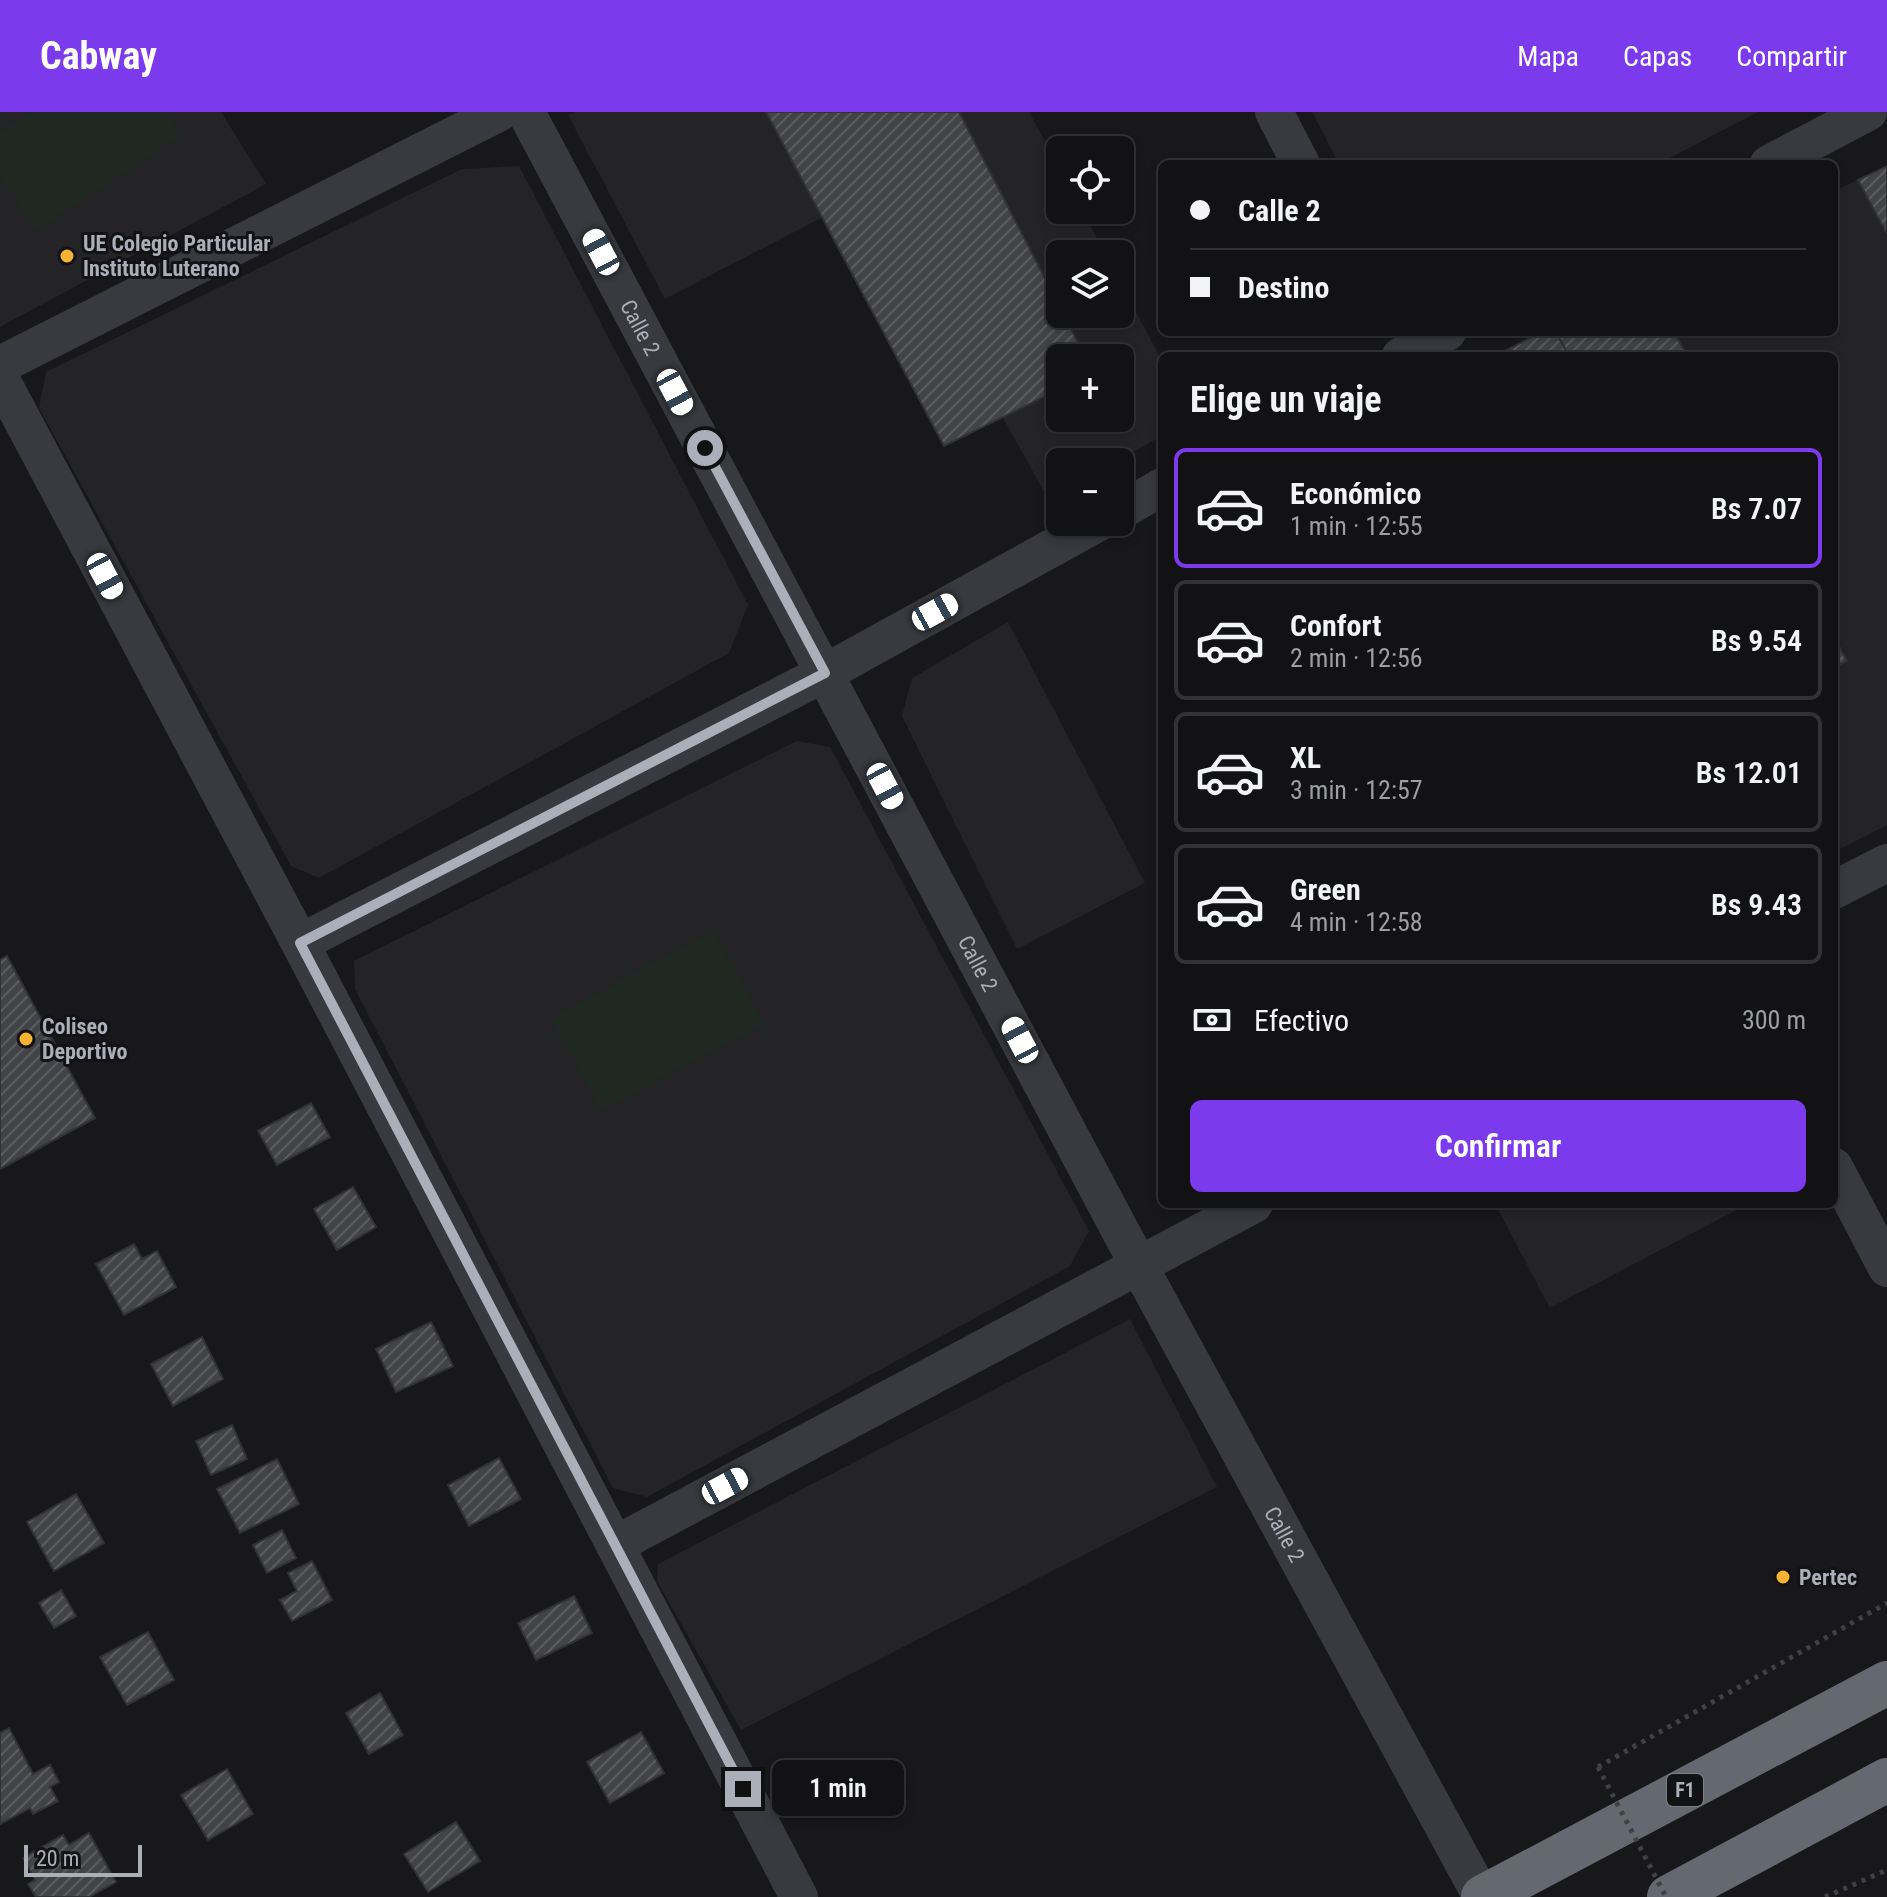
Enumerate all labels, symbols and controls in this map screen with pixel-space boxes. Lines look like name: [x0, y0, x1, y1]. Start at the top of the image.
text: Cabway: [40, 34, 157, 78]
text: Mapa: [1517, 40, 1579, 73]
text: Capas: [1623, 40, 1692, 73]
text: Compartir: [1736, 40, 1847, 73]
map controls: [1046, 136, 1134, 536]
button: locate: [1046, 136, 1134, 224]
text: Calle 2: [1238, 193, 1321, 228]
car: [579, 225, 623, 279]
place label: UE Colegio Particular Instituto Luterano: [83, 231, 271, 281]
button: layers: [1046, 240, 1134, 328]
marker: UE Colegio Particular Instituto Luterano: [58, 247, 76, 265]
text: Destino: [1238, 270, 1329, 305]
street label: Calle 2: [615, 295, 665, 360]
button: +: [1046, 344, 1134, 432]
car: [653, 365, 697, 419]
text: Elige un viaje: [1190, 379, 1381, 421]
route start: [687, 430, 723, 466]
button: −: [1046, 448, 1134, 536]
icon: car: [1194, 472, 1266, 544]
text: Económico: [1290, 476, 1421, 511]
text: Bs 7.07: [1711, 491, 1802, 526]
text: 1 min · 12:55: [1290, 511, 1423, 541]
car: [83, 549, 127, 603]
car: [908, 590, 962, 634]
icon: car: [1194, 604, 1266, 676]
text: Confort: [1290, 608, 1381, 643]
text: Bs 9.54: [1711, 623, 1802, 658]
text: 2 min · 12:56: [1290, 643, 1423, 673]
icon: car: [1194, 736, 1266, 808]
text: XL: [1290, 740, 1321, 775]
text: Bs 12.01: [1696, 755, 1802, 790]
car: [863, 759, 907, 813]
text: 3 min · 12:57: [1290, 775, 1423, 805]
icon: car: [1194, 868, 1266, 940]
text: Green: [1290, 872, 1361, 907]
text: Bs 9.43: [1711, 887, 1802, 922]
text: 4 min · 12:58: [1290, 907, 1423, 937]
street label: Calle 2: [953, 931, 1003, 995]
icon: cash: [1190, 998, 1234, 1042]
text: Efectivo: [1254, 1003, 1349, 1038]
text: 300 m: [1742, 1005, 1806, 1035]
car: [998, 1013, 1042, 1067]
place label: Coliseo Deportivo: [42, 1014, 128, 1064]
marker: Coliseo Deportivo: [17, 1030, 35, 1048]
button: Confirmar: [1190, 1100, 1806, 1192]
car: [698, 1464, 752, 1508]
street label: Calle 2: [1260, 1502, 1310, 1566]
place label: Pertec: [1799, 1565, 1857, 1590]
marker: Pertec: [1774, 1568, 1792, 1586]
callout: 1 min: [771, 1761, 903, 1817]
route end: [725, 1771, 761, 1807]
text: 1 min: [809, 1773, 867, 1803]
road number: F1: [1667, 1774, 1703, 1806]
scale bar: [24, 1841, 142, 1877]
text: 20 m: [36, 1846, 79, 1871]

